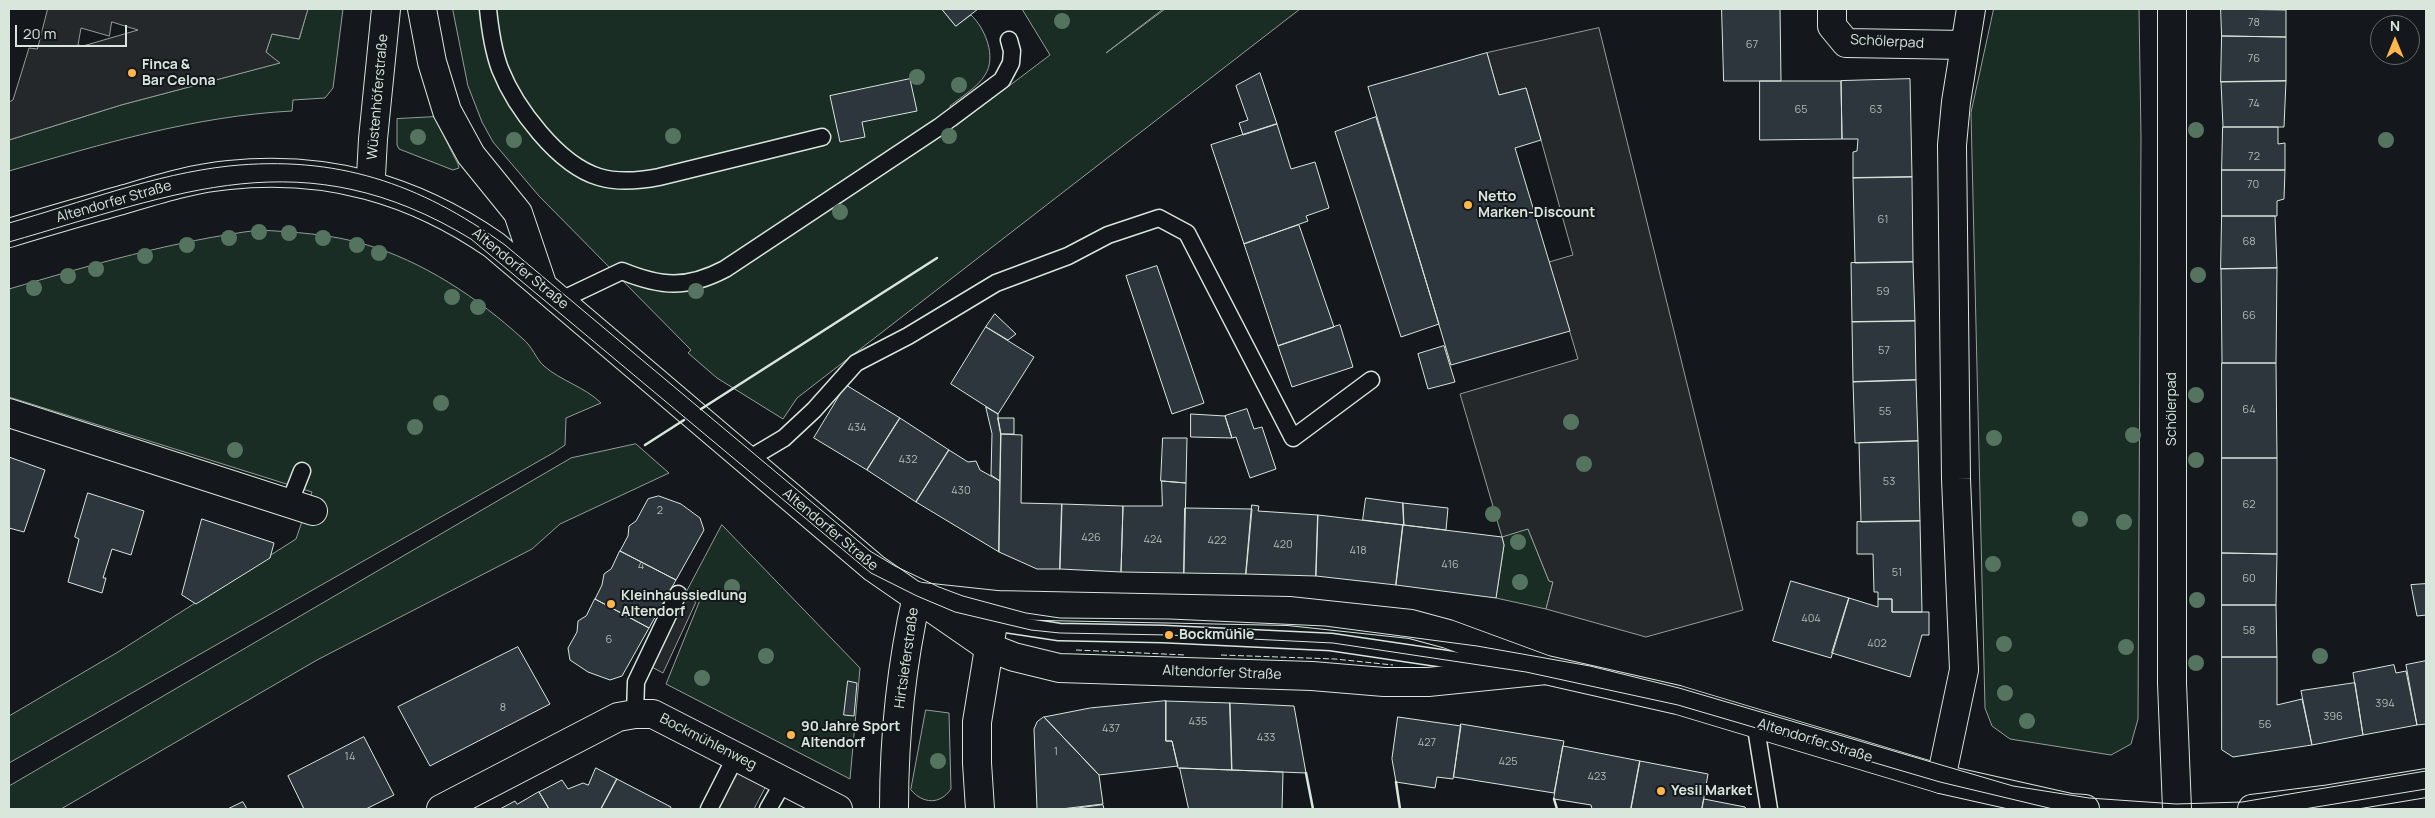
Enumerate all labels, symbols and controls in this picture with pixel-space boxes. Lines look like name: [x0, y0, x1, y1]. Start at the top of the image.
scale bar: [18, 15, 130, 47]
north arrow: [2370, 15, 2420, 65]
house number: 78: [2248, 16, 2260, 30]
text: N: [2390, 16, 2400, 35]
text: 20 m: [23, 23, 56, 44]
street label: Schölerpad: [1850, 32, 1924, 52]
street label: Wüstenhöferstraße: [364, 33, 392, 161]
house number: 67: [1746, 38, 1758, 52]
house number: 76: [2248, 52, 2260, 66]
place label: Finca & Bar Celona: [142, 57, 215, 90]
marker: Finca & Bar Celona: [126, 67, 138, 79]
house number: 74: [2248, 97, 2260, 111]
house number: 65: [1794, 103, 1808, 117]
house number: 63: [1870, 103, 1882, 117]
house number: 72: [2248, 150, 2260, 164]
street label: Altendorfer Straße: [54, 177, 174, 227]
house number: 70: [2247, 178, 2259, 192]
place label: Netto Marken-Discount: [1478, 189, 1595, 222]
marker: Netto Marken-Discount: [1462, 199, 1474, 211]
house number: 61: [1878, 213, 1888, 227]
street label: Altendorfer Straße: [468, 225, 572, 313]
house number: 68: [2242, 235, 2256, 249]
house number: 59: [1876, 285, 1890, 299]
house number: 66: [2242, 309, 2256, 323]
house number: 57: [1878, 344, 1890, 358]
street label: Schölerpad: [2164, 372, 2180, 446]
house number: 64: [2242, 403, 2256, 417]
house number: 55: [1879, 405, 1891, 419]
house number: 434: [847, 421, 867, 435]
house number: 432: [899, 453, 917, 467]
house number: 53: [1883, 475, 1895, 489]
house number: 430: [951, 484, 971, 498]
street label: Altendorfer Straße: [779, 485, 881, 575]
house number: 62: [2242, 498, 2256, 512]
house number: 2: [657, 504, 663, 518]
house number: 426: [1081, 531, 1101, 545]
house number: 424: [1143, 533, 1163, 547]
house number: 422: [1207, 534, 1227, 548]
house number: 420: [1273, 538, 1293, 552]
house number: 418: [1349, 544, 1367, 558]
house number: 416: [1441, 558, 1459, 572]
house number: 4: [638, 559, 644, 573]
house number: 51: [1892, 566, 1902, 580]
house number: 60: [2242, 572, 2256, 586]
place label: Kleinhaussiedlung Altendorf: [621, 588, 747, 620]
marker: Kleinhaussiedlung Altendorf: [605, 598, 617, 610]
street label: Hirtsieferstraße: [892, 606, 922, 710]
house number: 404: [1801, 612, 1821, 626]
house number: 58: [2243, 624, 2255, 638]
place label: Bockmühle: [1179, 627, 1255, 643]
marker: Bockmühle: [1163, 629, 1175, 641]
house number: 6: [606, 633, 612, 647]
house number: 402: [1867, 637, 1887, 651]
street label: Altendorfer Straße: [1162, 663, 1282, 683]
house number: 394: [2375, 697, 2395, 711]
house number: 8: [500, 701, 506, 715]
street label: Bockmühlenweg: [657, 710, 759, 774]
house number: 396: [2323, 710, 2343, 724]
house number: 435: [1189, 715, 1207, 729]
street label: Altendorfer Straße: [1755, 716, 1875, 766]
house number: 56: [2258, 718, 2272, 732]
place label: 90 Jahre Sport Altendorf: [801, 719, 900, 752]
house number: 437: [1102, 722, 1120, 736]
marker: 90 Jahre Sport Altendorf: [785, 729, 797, 741]
house number: 433: [1257, 731, 1275, 745]
house number: 427: [1418, 736, 1436, 750]
house number: 1: [1054, 745, 1058, 759]
house number: 14: [345, 750, 355, 764]
house number: 425: [1498, 755, 1518, 769]
house number: 423: [1588, 770, 1606, 784]
place label: Yesil Market: [1671, 783, 1753, 799]
marker: Yesil Market: [1655, 785, 1667, 797]

